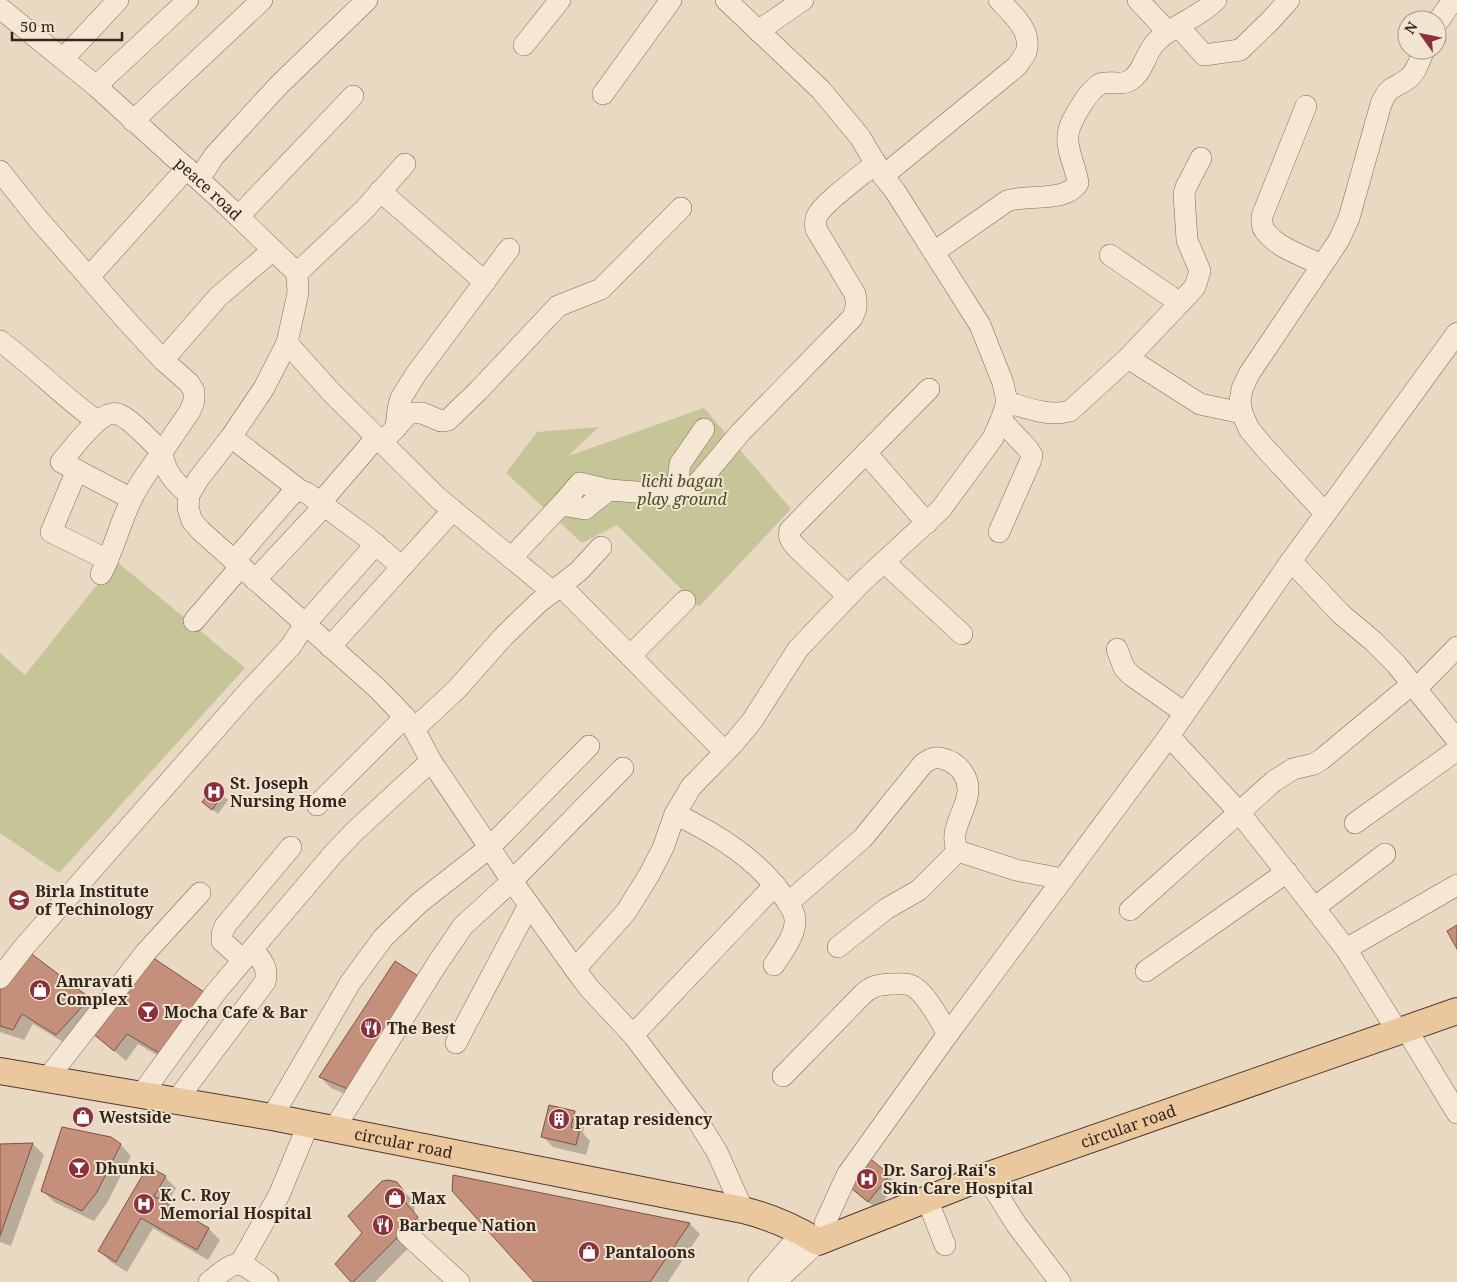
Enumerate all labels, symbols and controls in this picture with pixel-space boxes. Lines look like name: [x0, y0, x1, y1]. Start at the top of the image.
scale bar: [12, 10, 122, 42]
north arrow: [1397, 10, 1447, 60]
text: 50 m: [20, 16, 55, 36]
text: N: [1400, 18, 1422, 37]
street label: peace road: [170, 152, 247, 225]
park label: lichi bagan play ground: [636, 470, 727, 510]
place label: St. Joseph Nursing Home: [230, 772, 347, 812]
hospital icon: St. Joseph Nursing Home: [202, 780, 226, 804]
place label: Birla Institute of Techinology: [35, 880, 154, 920]
school or university icon: Birla Institute of Techinology: [7, 888, 31, 912]
place label: Amravati Complex: [56, 970, 133, 1010]
shop icon: Amravati Complex: [28, 978, 52, 1002]
bar icon: Mocha Cafe & Bar: [136, 1000, 160, 1024]
place label: Mocha Cafe & Bar: [164, 1001, 308, 1023]
restaurant icon: The Best: [359, 1016, 383, 1040]
place label: The Best: [387, 1017, 456, 1039]
street label: circular road: [1077, 1099, 1179, 1153]
shop icon: Westside: [71, 1105, 95, 1129]
place label: Westside: [99, 1106, 171, 1128]
building icon: pratap residency: [547, 1107, 571, 1131]
place label: pratap residency: [575, 1108, 713, 1130]
street label: circular road: [352, 1123, 455, 1163]
bar icon: Dhunki: [67, 1156, 91, 1180]
place label: Dhunki: [95, 1157, 155, 1179]
place label: Dr. Saroj Rai's Skin Care Hospital: [883, 1159, 1034, 1199]
hospital icon: Dr. Saroj Rai's Skin Care Hospital: [855, 1167, 879, 1191]
place label: K. C. Roy Memorial Hospital: [160, 1184, 312, 1224]
shop icon: Max: [383, 1186, 407, 1210]
place label: Max: [411, 1187, 447, 1209]
hospital icon: K. C. Roy Memorial Hospital: [132, 1192, 156, 1216]
restaurant icon: Barbeque Nation: [371, 1213, 395, 1237]
place label: Barbeque Nation: [399, 1214, 537, 1236]
shop icon: Pantaloons: [577, 1240, 601, 1264]
place label: Pantaloons: [605, 1241, 696, 1263]

